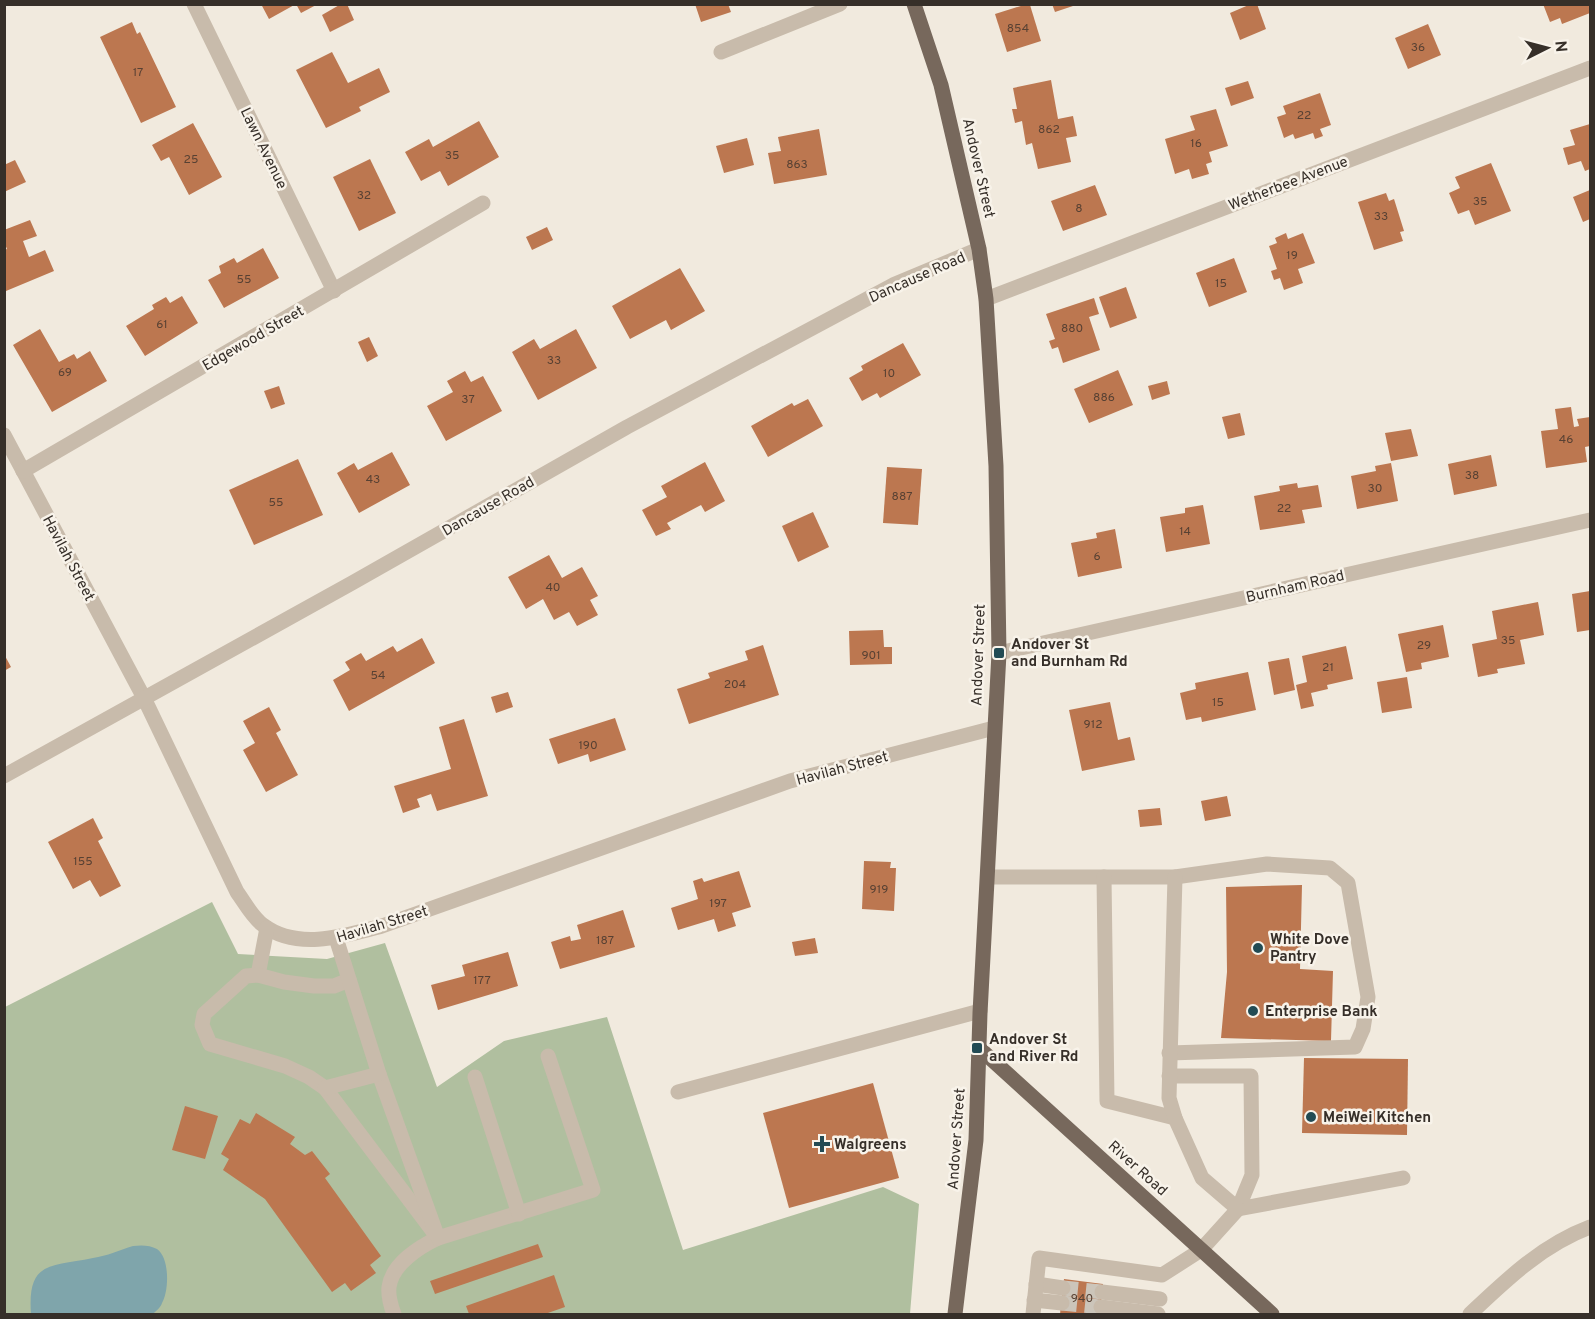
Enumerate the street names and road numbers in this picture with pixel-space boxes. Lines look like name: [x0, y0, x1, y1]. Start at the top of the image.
street label: Lawn Avenue: [235, 105, 291, 193]
street label: Andover Street: [957, 116, 998, 220]
street label: Wetherbee Avenue: [1226, 153, 1351, 216]
street label: Dancause Road: [866, 249, 969, 308]
street label: Edgewood Street: [200, 303, 308, 376]
street label: Dancause Road: [439, 473, 538, 541]
street label: Havilah Street: [37, 513, 98, 605]
street label: Burnham Road: [1244, 567, 1346, 608]
street label: Andover Street: [968, 604, 991, 706]
street label: Havilah Street: [794, 748, 890, 791]
street label: Havilah Street: [334, 903, 430, 948]
street label: Andover Street: [944, 1088, 971, 1191]
street label: River Road: [1103, 1137, 1171, 1201]

